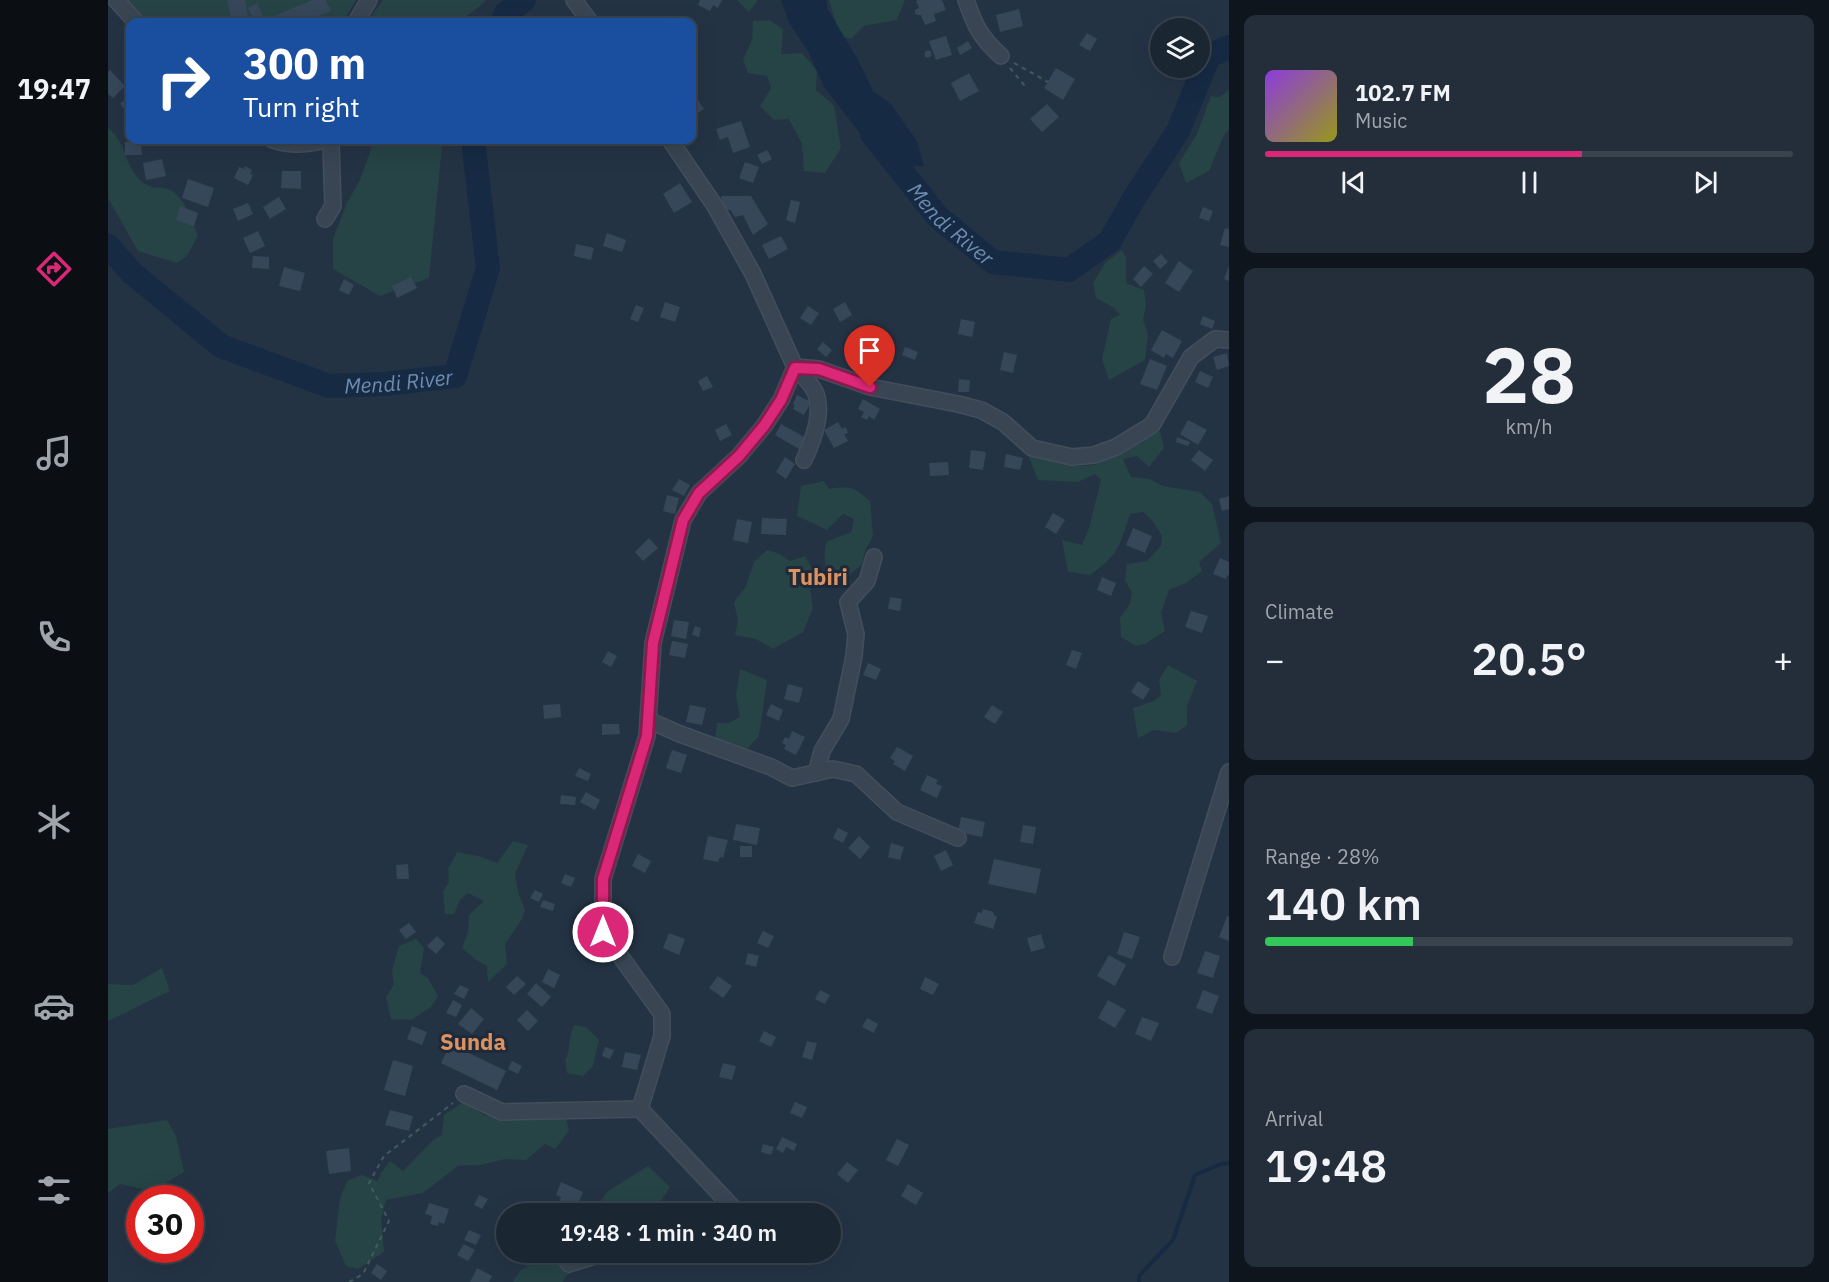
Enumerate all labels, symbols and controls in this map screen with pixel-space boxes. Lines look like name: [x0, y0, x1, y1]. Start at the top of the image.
map controls: [1150, 18, 1210, 78]
button: layers: [1150, 18, 1210, 78]
text: 300 m: [243, 36, 366, 91]
icon: right: [144, 42, 222, 120]
text: 19:47: [17, 71, 91, 106]
text: 102.7 FM: [1355, 78, 1451, 107]
text: Turn right: [243, 89, 360, 124]
text: Music: [1355, 107, 1407, 134]
icon: previous: [1337, 166, 1370, 199]
icon: pause: [1513, 166, 1546, 199]
icon: next: [1689, 166, 1722, 199]
water label: Mendi River: [902, 177, 1001, 272]
icon: directions: [33, 248, 75, 290]
text: 28: [1482, 323, 1576, 424]
pin: [844, 325, 895, 387]
icon: arrive: [853, 334, 886, 367]
water label: Mendi River: [344, 362, 455, 399]
text: km/h: [1505, 413, 1553, 440]
icon: music: [33, 432, 75, 474]
district label: Tubiri: [788, 562, 848, 591]
text: Climate: [1265, 598, 1334, 625]
icon: phone: [33, 616, 75, 658]
text: 20.5°: [1471, 629, 1587, 687]
text: −: [1265, 638, 1285, 681]
text: +: [1773, 638, 1793, 681]
icon: climate: [33, 801, 75, 843]
text: Range · 28%: [1265, 843, 1380, 870]
text: 140 km: [1265, 874, 1422, 932]
position arrow: [571, 900, 635, 964]
icon: car: [33, 985, 75, 1027]
district label: Sunda: [440, 1027, 506, 1056]
text: Arrival: [1265, 1105, 1323, 1132]
text: 19:48: [1265, 1136, 1387, 1194]
icon: filters: [33, 1169, 75, 1211]
speed limit sign: 30: [126, 1185, 204, 1263]
text: 19:48 · 1 min · 340 m: [560, 1218, 777, 1247]

